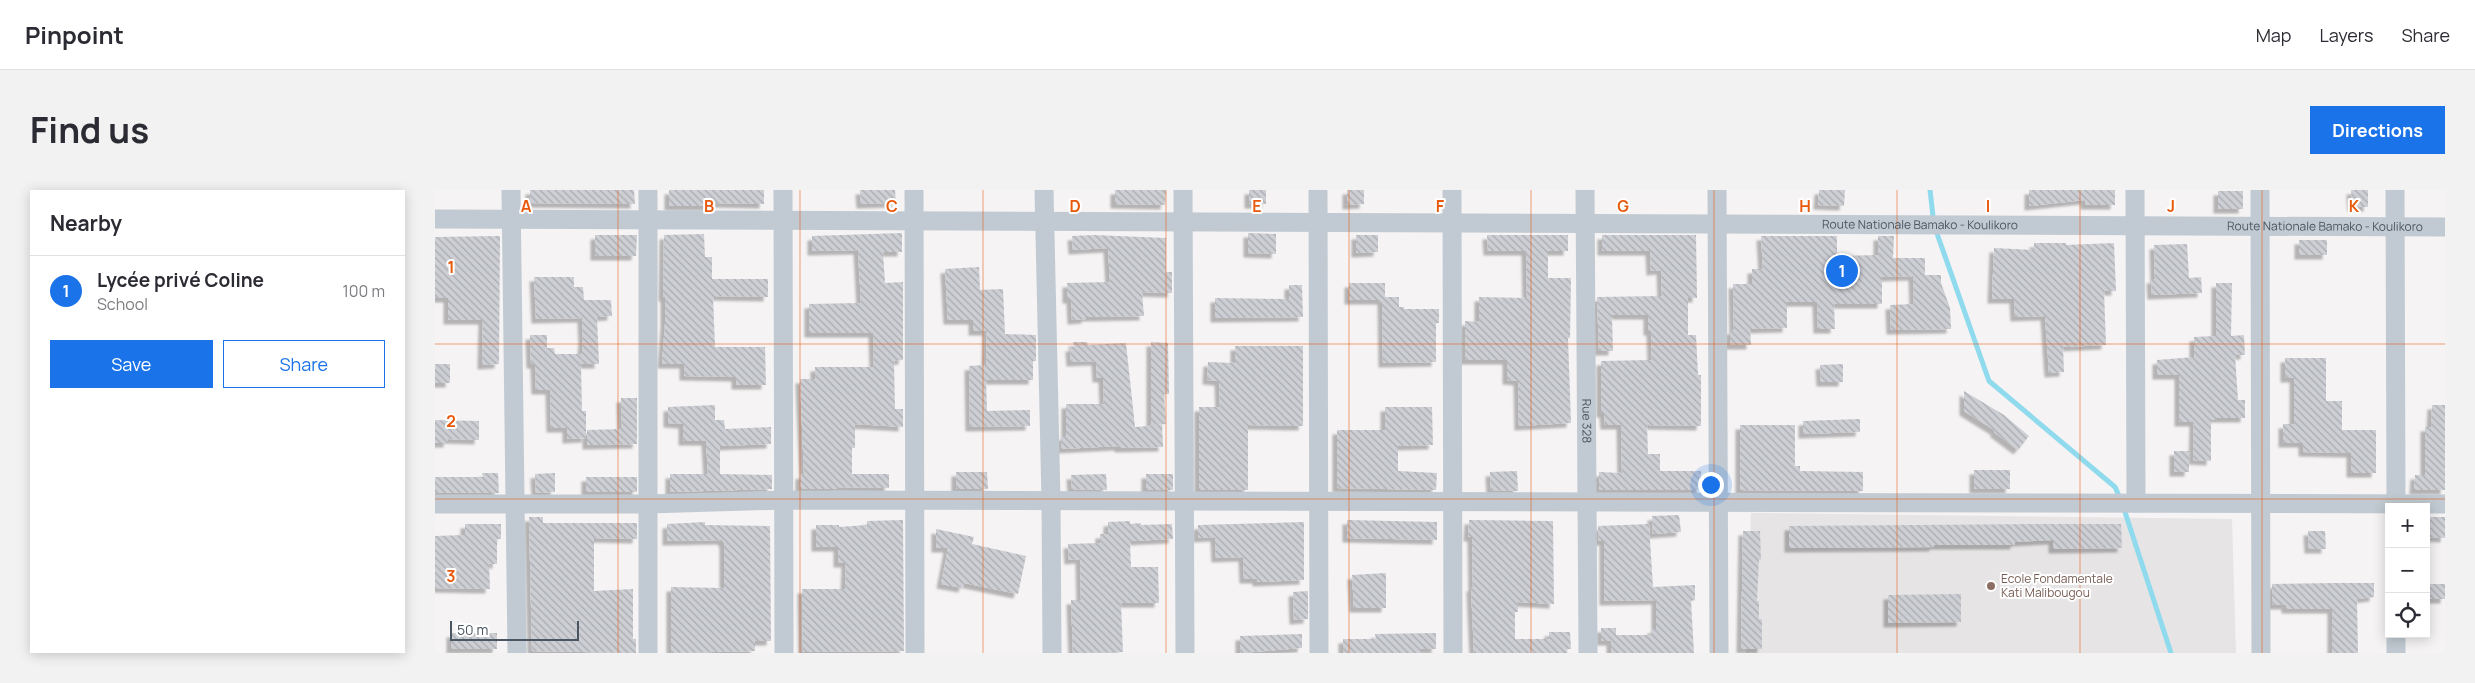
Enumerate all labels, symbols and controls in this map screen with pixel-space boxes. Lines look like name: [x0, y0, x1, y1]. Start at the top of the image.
text: Pinpoint: [25, 18, 124, 51]
text: Map: [2256, 23, 2291, 47]
text: Layers: [2319, 23, 2373, 47]
text: Share: [2401, 23, 2450, 47]
text: Find us: [30, 106, 149, 154]
button: Directions: [2310, 106, 2445, 154]
text: A: [521, 195, 532, 217]
text: B: [704, 195, 714, 217]
text: C: [886, 195, 898, 217]
text: D: [1069, 195, 1081, 217]
text: E: [1252, 195, 1262, 217]
text: F: [1436, 195, 1445, 217]
text: G: [1617, 195, 1629, 217]
text: H: [1799, 195, 1811, 217]
text: I: [1986, 195, 1990, 217]
text: J: [2167, 195, 2175, 217]
text: K: [2349, 195, 2360, 217]
text: Nearby: [50, 209, 122, 237]
street label: Route Nationale Bamako - Koulikoro: [1822, 216, 2018, 233]
street label: Route Nationale Bamako - Koulikoro: [2227, 217, 2423, 235]
pin: 1: [1826, 252, 1858, 290]
text: 1: [447, 256, 455, 278]
text: Lycée privé Coline: [97, 267, 264, 293]
text: 1: [62, 280, 70, 302]
text: 100 m: [342, 280, 385, 302]
text: School: [97, 293, 148, 315]
button: Save: [50, 340, 213, 388]
button: Share: [223, 340, 385, 388]
street label: Rue 328: [1578, 399, 1596, 443]
text: 2: [446, 410, 456, 432]
your location: [1698, 472, 1724, 498]
map controls: [2385, 503, 2430, 638]
button: +: [2385, 503, 2430, 548]
button: −: [2385, 548, 2430, 593]
text: 3: [446, 565, 456, 587]
place label: Ecole Fondamentale Kati Malibougou: [2001, 570, 2113, 601]
marker: Ecole Fondamentale Kati Malibougou: [1985, 580, 1997, 592]
button: locate: [2385, 593, 2430, 638]
scale bar: [450, 618, 579, 641]
text: 50 m: [457, 620, 488, 639]

